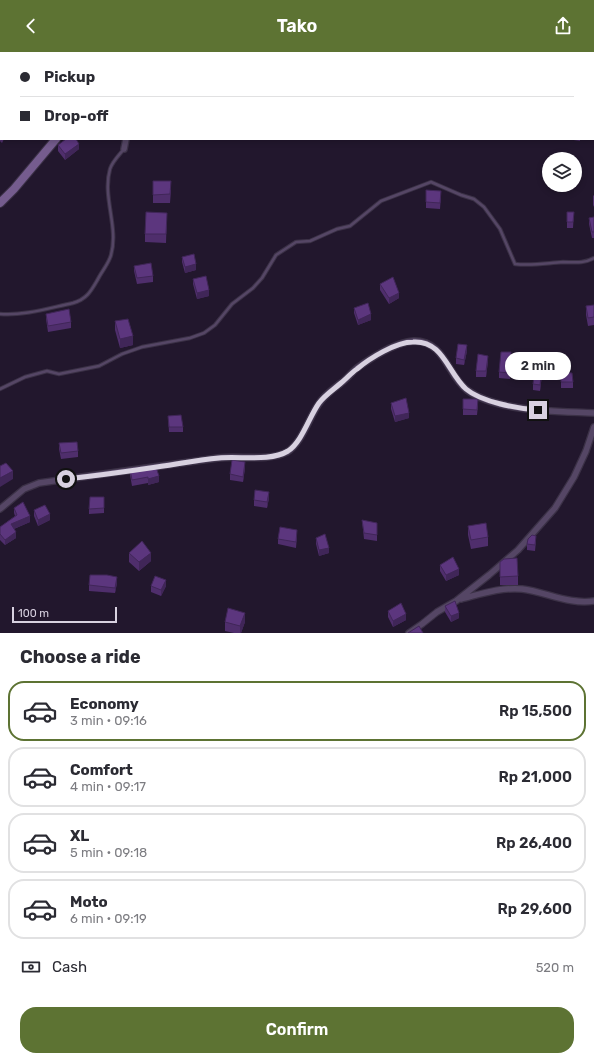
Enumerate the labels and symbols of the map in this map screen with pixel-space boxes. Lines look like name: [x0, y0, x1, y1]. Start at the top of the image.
callout: 2 min: [505, 352, 571, 380]
route end: [529, 401, 547, 419]
route start: [57, 470, 75, 488]
scale bar: [12, 605, 117, 624]

